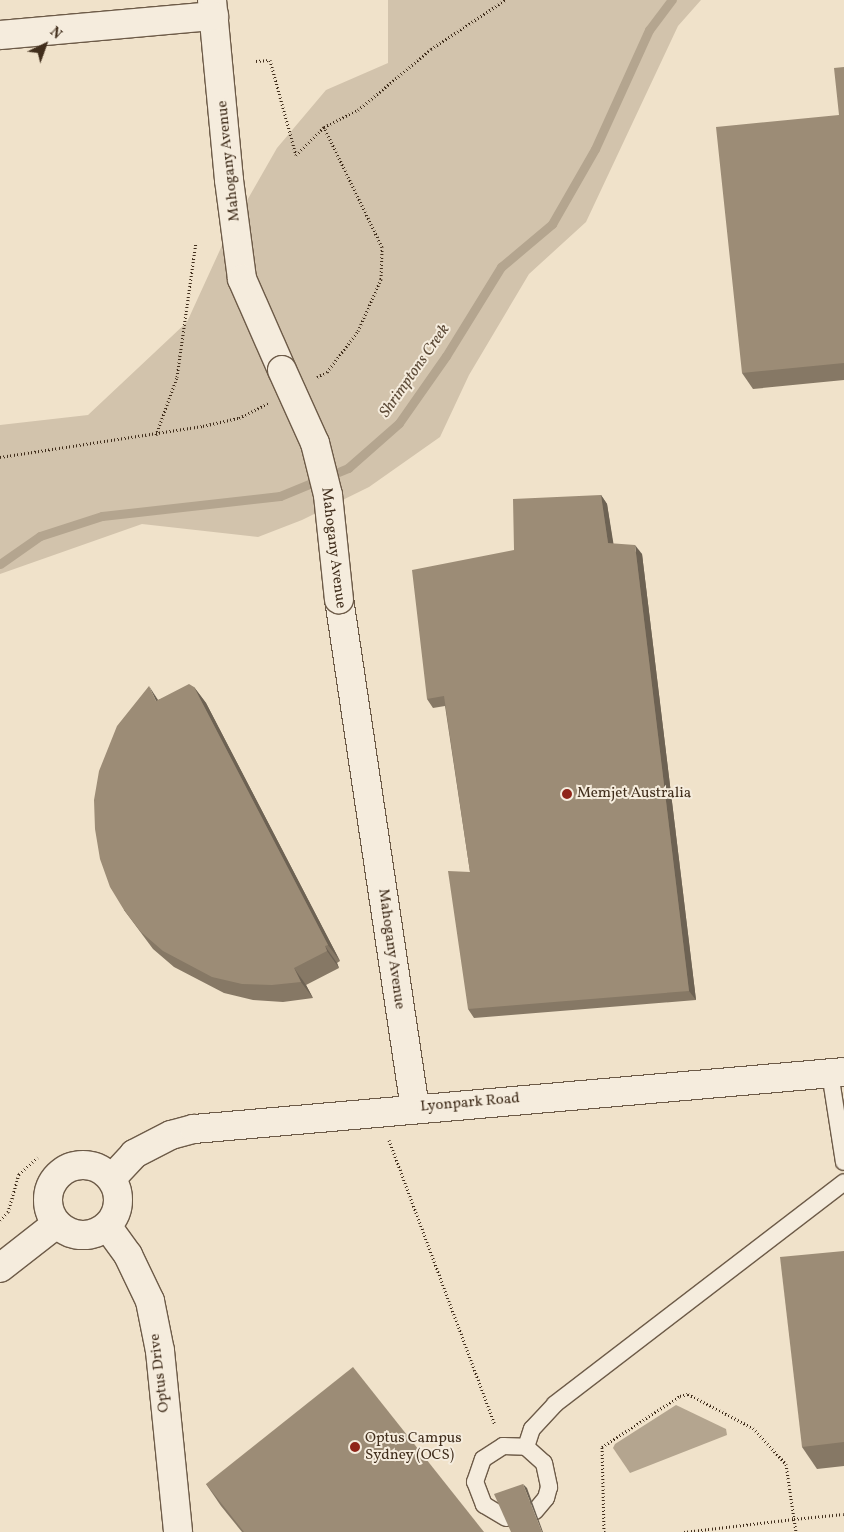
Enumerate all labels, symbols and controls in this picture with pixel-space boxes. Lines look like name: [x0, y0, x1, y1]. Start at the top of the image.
north arrow: [20, 20, 70, 70]
text: N: [45, 23, 66, 44]
street label: Mahogany Avenue: [214, 99, 244, 223]
water label: Shrimptons Creek: [376, 321, 454, 421]
street label: Mahogany Avenue: [317, 486, 349, 610]
place label: Memjet Australia: [577, 785, 691, 803]
marker: Memjet Australia: [561, 788, 573, 800]
street label: Mahogany Avenue: [374, 887, 408, 1011]
street label: Lyonpark Road: [420, 1090, 520, 1116]
street label: Optus Drive: [146, 1333, 174, 1413]
place label: Optus Campus Sydney (OCS): [365, 1429, 462, 1464]
marker: Optus Campus Sydney (OCS): [349, 1441, 361, 1453]

